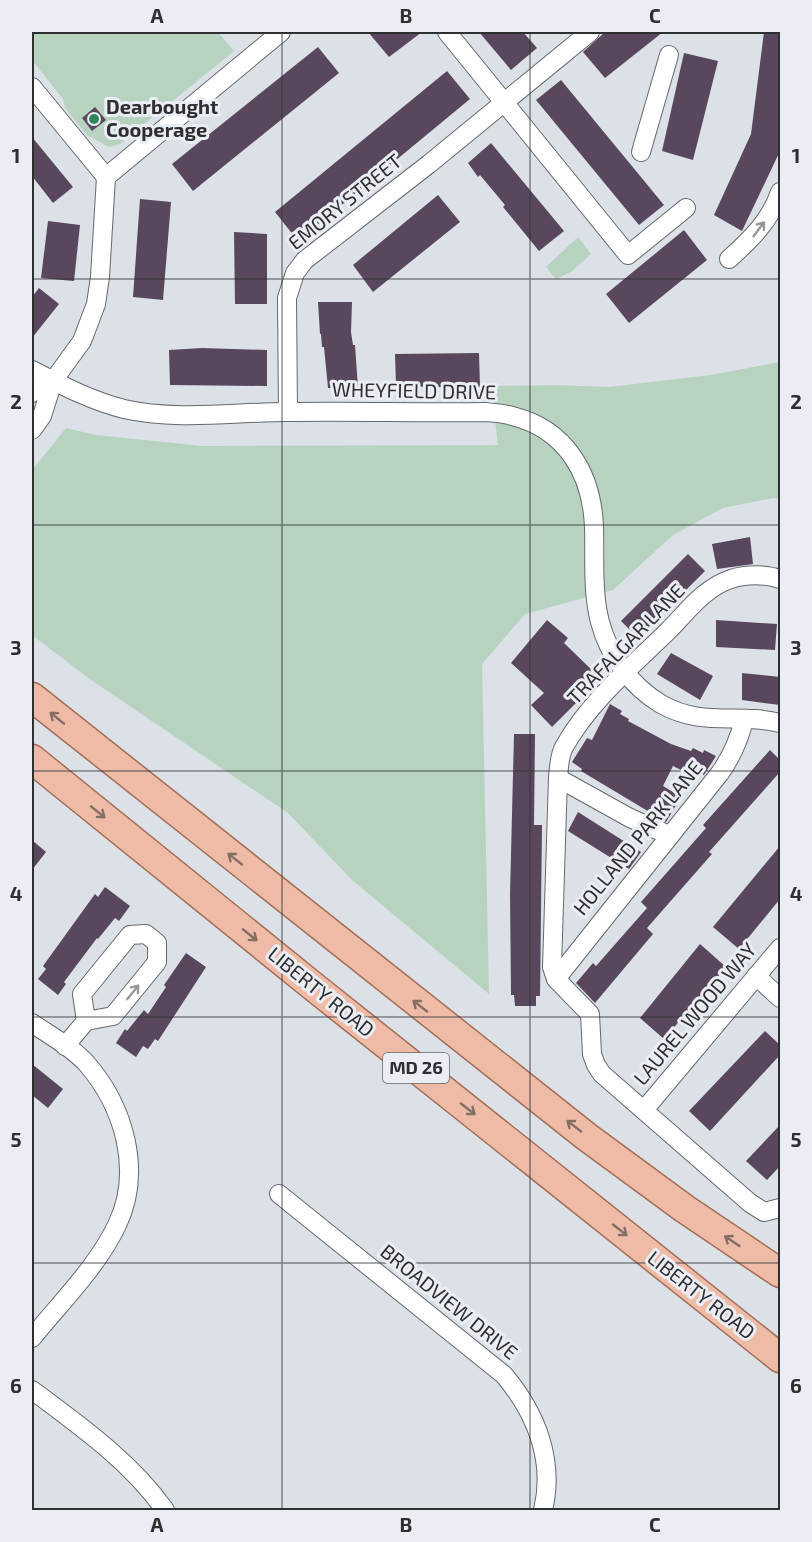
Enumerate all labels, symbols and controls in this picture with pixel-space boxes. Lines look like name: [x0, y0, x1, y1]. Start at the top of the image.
text: A: [150, 3, 164, 27]
text: B: [400, 3, 412, 27]
text: C: [649, 3, 661, 27]
place label: Dearbought Cooperage: [106, 94, 218, 141]
marker: Dearbought Cooperage: [87, 112, 101, 126]
text: 1: [12, 143, 20, 167]
text: 1: [792, 143, 800, 167]
street label: EMORY STREET: [283, 148, 406, 254]
one-way arrow: [753, 222, 766, 238]
street label: WHEYFIELD DRIVE: [332, 377, 496, 403]
text: 2: [10, 389, 22, 413]
text: 2: [790, 389, 802, 413]
street label: TRAFALGAR LANE: [562, 578, 689, 709]
text: 3: [10, 635, 22, 659]
text: 3: [790, 635, 802, 659]
one-way arrow: [50, 712, 66, 725]
street label: HOLLAND PARK LANE: [568, 755, 707, 919]
one-way arrow: [90, 806, 106, 819]
one-way arrow: [227, 852, 243, 865]
text: 4: [10, 881, 23, 905]
text: 4: [790, 881, 803, 905]
one-way arrow: [241, 928, 257, 941]
street label: LAUREL WOOD WAY: [628, 937, 761, 1089]
street label: LIBERTY ROAD: [264, 941, 380, 1041]
one-way arrow: [126, 984, 139, 1000]
one-way arrow: [413, 999, 429, 1012]
road number: MD 26: [383, 1053, 449, 1083]
one-way arrow: [459, 1102, 475, 1115]
one-way arrow: [566, 1120, 582, 1133]
text: 5: [10, 1127, 22, 1151]
text: 5: [790, 1127, 802, 1151]
one-way arrow: [612, 1224, 628, 1237]
one-way arrow: [724, 1235, 740, 1247]
street label: BROADVIEW DRIVE: [376, 1239, 523, 1364]
street label: LIBERTY ROAD: [643, 1245, 760, 1344]
text: 6: [10, 1373, 22, 1397]
text: 6: [790, 1373, 802, 1397]
text: A: [150, 1512, 164, 1536]
text: B: [400, 1512, 412, 1536]
text: C: [649, 1512, 661, 1536]

